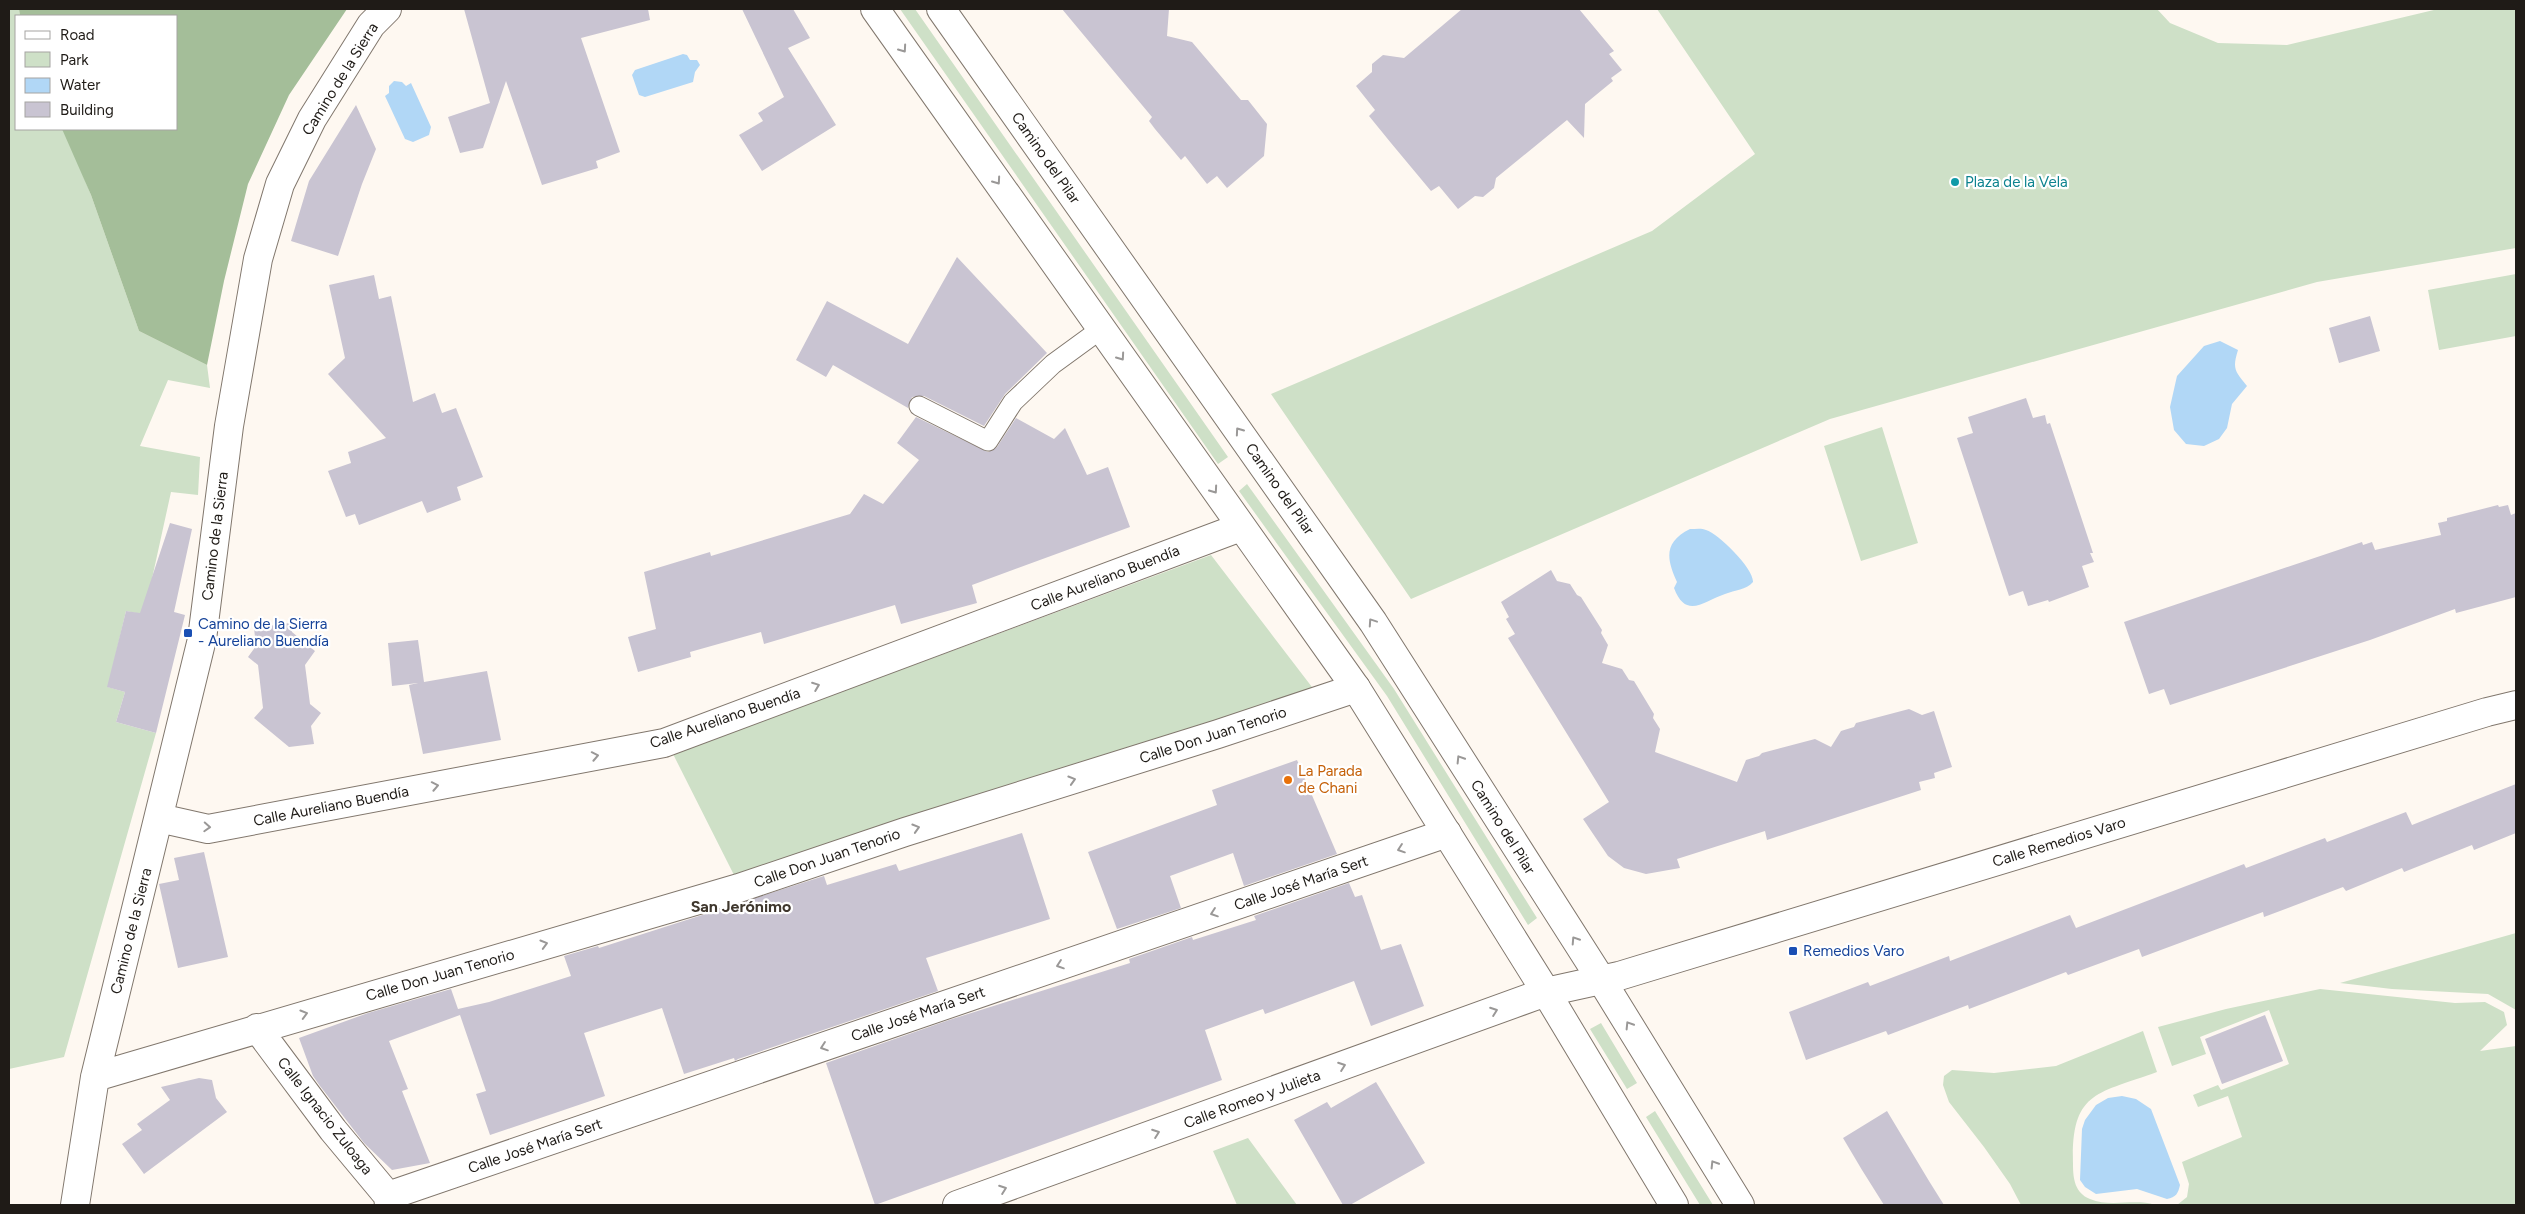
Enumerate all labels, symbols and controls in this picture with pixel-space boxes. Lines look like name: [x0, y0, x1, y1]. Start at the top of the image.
legend: [15, 15, 178, 130]
street label: Camino de la Sierra: [298, 19, 382, 139]
text: Road: [60, 26, 95, 44]
one-way arrow: [897, 43, 906, 52]
text: Park: [60, 51, 89, 69]
text: Water: [60, 76, 100, 94]
text: Building: [60, 101, 114, 119]
street label: Camino del Pilar: [1008, 109, 1084, 207]
place label: Plaza de la Vela: [1965, 173, 2068, 191]
one-way arrow: [991, 175, 1000, 185]
marker: Plaza de la Vela: [1949, 176, 1961, 188]
one-way arrow: [1115, 351, 1124, 361]
one-way arrow: [1236, 427, 1245, 437]
street label: Camino del Pilar: [1242, 440, 1318, 538]
street label: Camino de la Sierra: [198, 471, 232, 601]
one-way arrow: [1208, 484, 1217, 494]
street label: Calle Aureliano Buendía: [1028, 541, 1182, 615]
place label: Camino de la Sierra - Aureliano Buendía: [198, 615, 329, 650]
one-way arrow: [1369, 618, 1378, 627]
marker: Camino de la Sierra - Aureliano Buendía: [182, 627, 194, 639]
one-way arrow: [811, 682, 820, 692]
street label: Calle Aureliano Buendía: [647, 684, 803, 752]
street label: Calle Don Juan Tenorio: [1137, 703, 1289, 767]
one-way arrow: [590, 751, 599, 762]
one-way arrow: [1456, 755, 1466, 764]
place label: La Parada de Chani: [1298, 762, 1363, 797]
marker: La Parada de Chani: [1282, 774, 1294, 786]
one-way arrow: [1067, 775, 1075, 785]
street label: Camino del Pilar: [1467, 777, 1539, 877]
one-way arrow: [431, 781, 439, 792]
street label: Calle Aureliano Buendía: [252, 782, 410, 830]
street label: Calle Remedios Varo: [1990, 813, 2128, 871]
one-way arrow: [203, 821, 211, 832]
street label: Calle Don Juan Tenorio: [751, 824, 903, 892]
one-way arrow: [912, 824, 920, 834]
one-way arrow: [1397, 843, 1406, 853]
street label: Calle José María Sert: [1232, 851, 1371, 914]
street label: Camino de la Sierra: [107, 866, 155, 996]
district label: San Jerónimo: [691, 897, 791, 916]
one-way arrow: [1210, 907, 1219, 917]
one-way arrow: [1572, 936, 1581, 946]
one-way arrow: [540, 940, 548, 950]
place label: Remedios Varo: [1803, 942, 1905, 960]
street label: Calle Don Juan Tenorio: [364, 945, 517, 1005]
marker: Remedios Varo: [1787, 945, 1799, 957]
one-way arrow: [1057, 960, 1065, 970]
street label: Calle José María Sert: [849, 982, 988, 1045]
one-way arrow: [1490, 1007, 1498, 1017]
one-way arrow: [300, 1010, 308, 1020]
one-way arrow: [1626, 1022, 1635, 1031]
one-way arrow: [820, 1041, 829, 1051]
street label: Calle Ignacio Zuloaga: [274, 1054, 376, 1178]
one-way arrow: [1337, 1062, 1345, 1072]
street label: Calle Romeo y Julieta: [1181, 1066, 1323, 1132]
street label: Calle José María Sert: [466, 1114, 605, 1177]
one-way arrow: [1151, 1129, 1160, 1139]
one-way arrow: [1711, 1160, 1721, 1169]
one-way arrow: [998, 1185, 1007, 1195]

